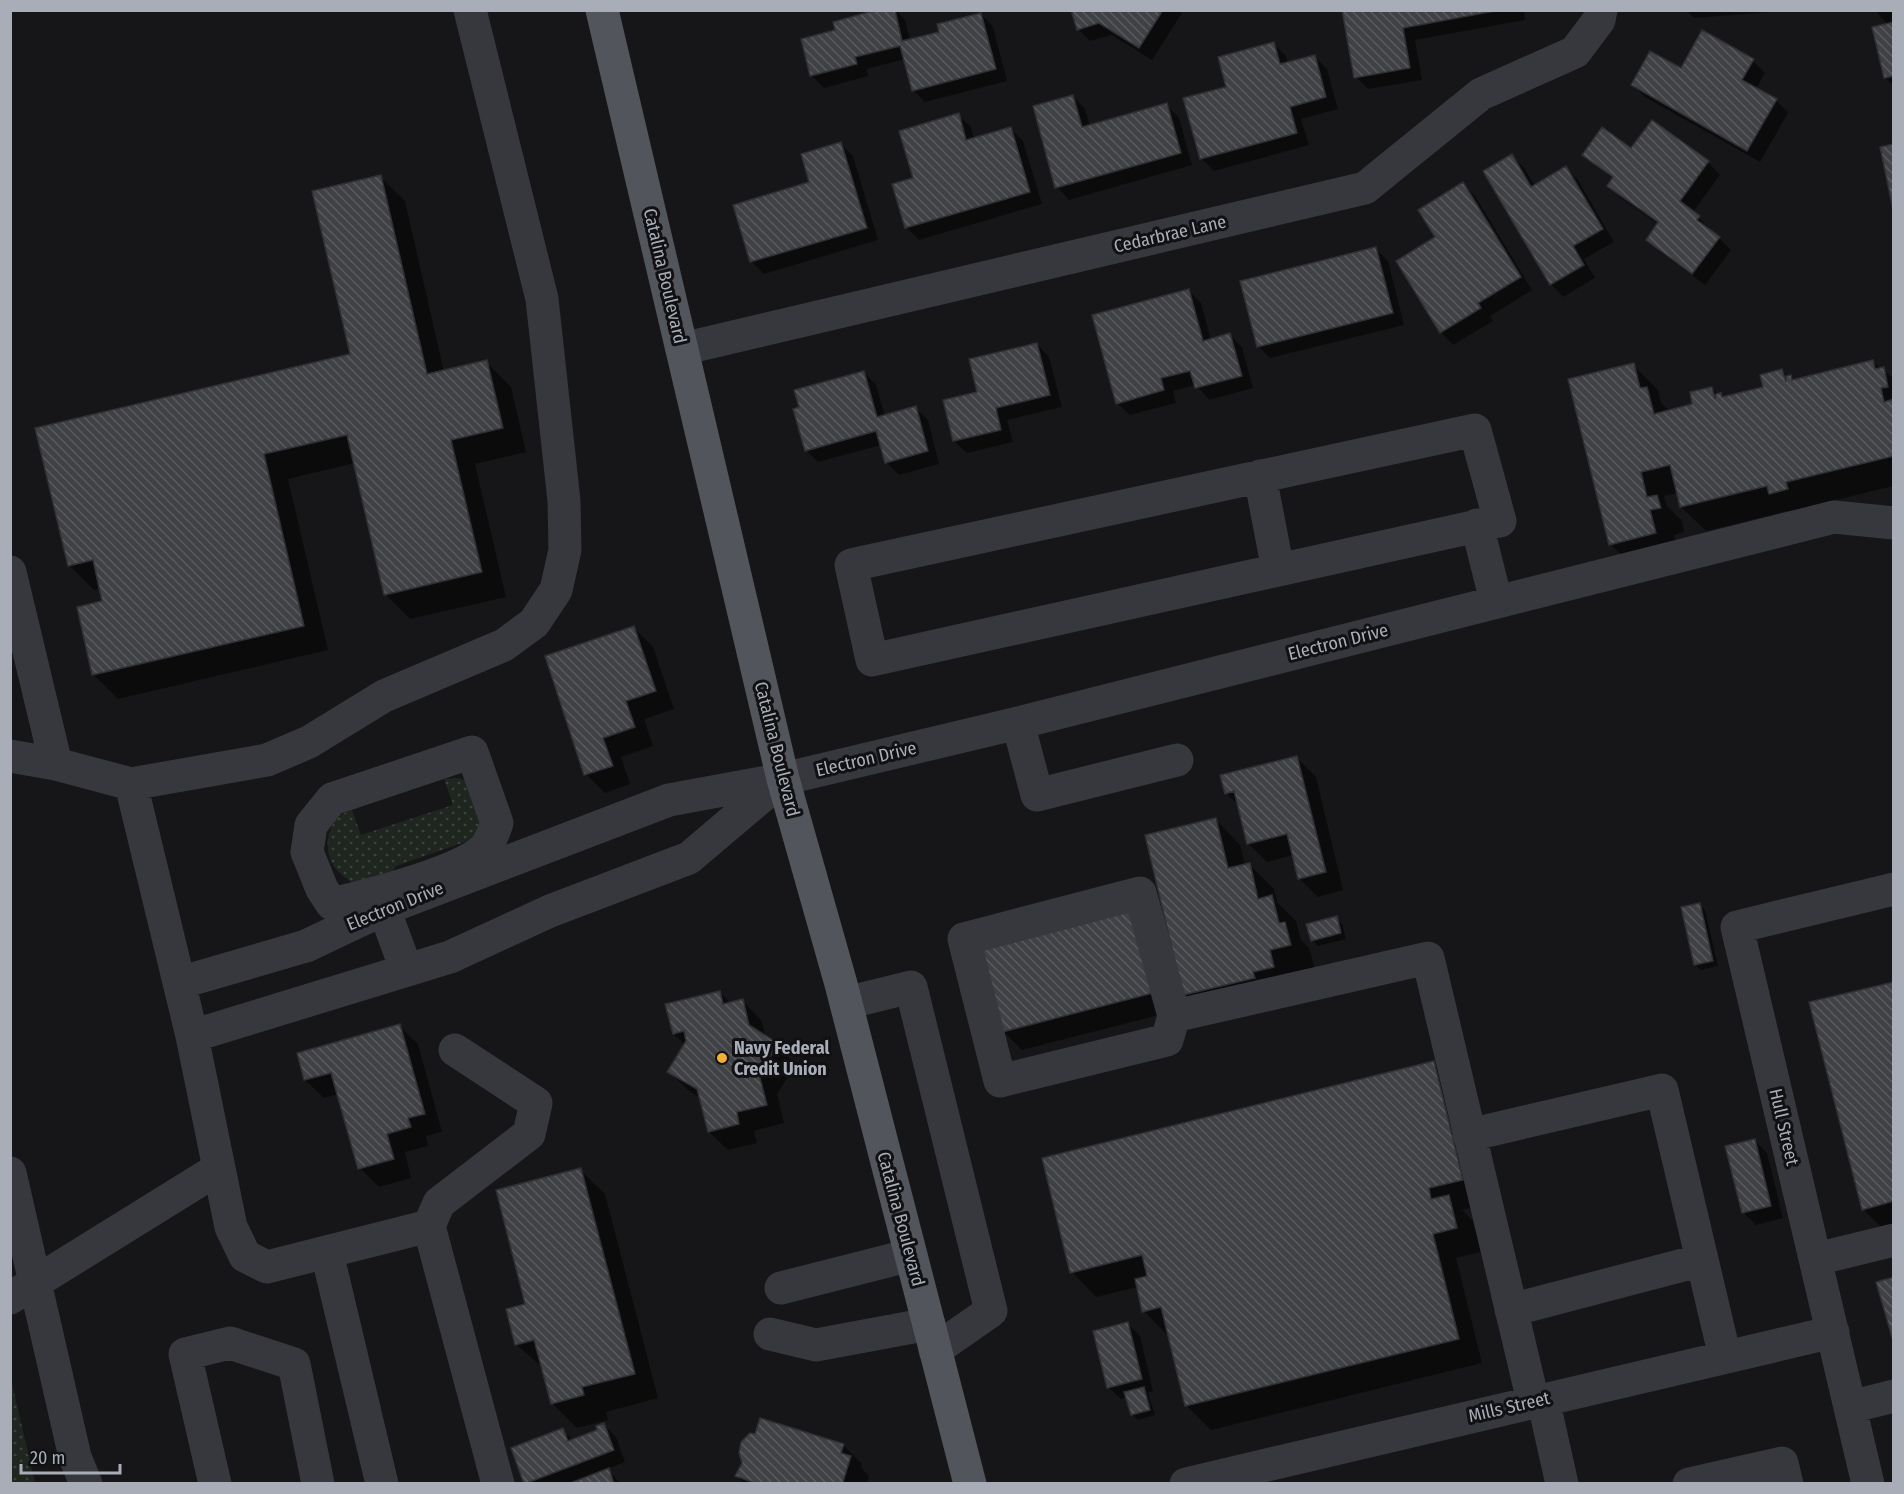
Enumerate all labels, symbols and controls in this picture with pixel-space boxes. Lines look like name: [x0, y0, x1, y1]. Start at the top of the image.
street label: Catalina Boulevard: [639, 206, 691, 346]
street label: Cedarbrae Lane: [1112, 210, 1228, 258]
street label: Electron Drive: [1286, 619, 1391, 665]
street label: Catalina Boulevard: [750, 679, 804, 819]
street label: Electron Drive: [814, 737, 919, 781]
street label: Electron Drive: [343, 877, 447, 935]
place label: Navy Federal Credit Union: [734, 1037, 829, 1080]
marker: Navy Federal Credit Union: [715, 1051, 729, 1065]
street label: Hull Street: [1764, 1086, 1804, 1168]
street label: Catalina Boulevard: [872, 1149, 930, 1289]
street label: Mills Street: [1466, 1387, 1552, 1427]
scale bar: [21, 1437, 120, 1475]
text: 20 m: [30, 1447, 65, 1469]

